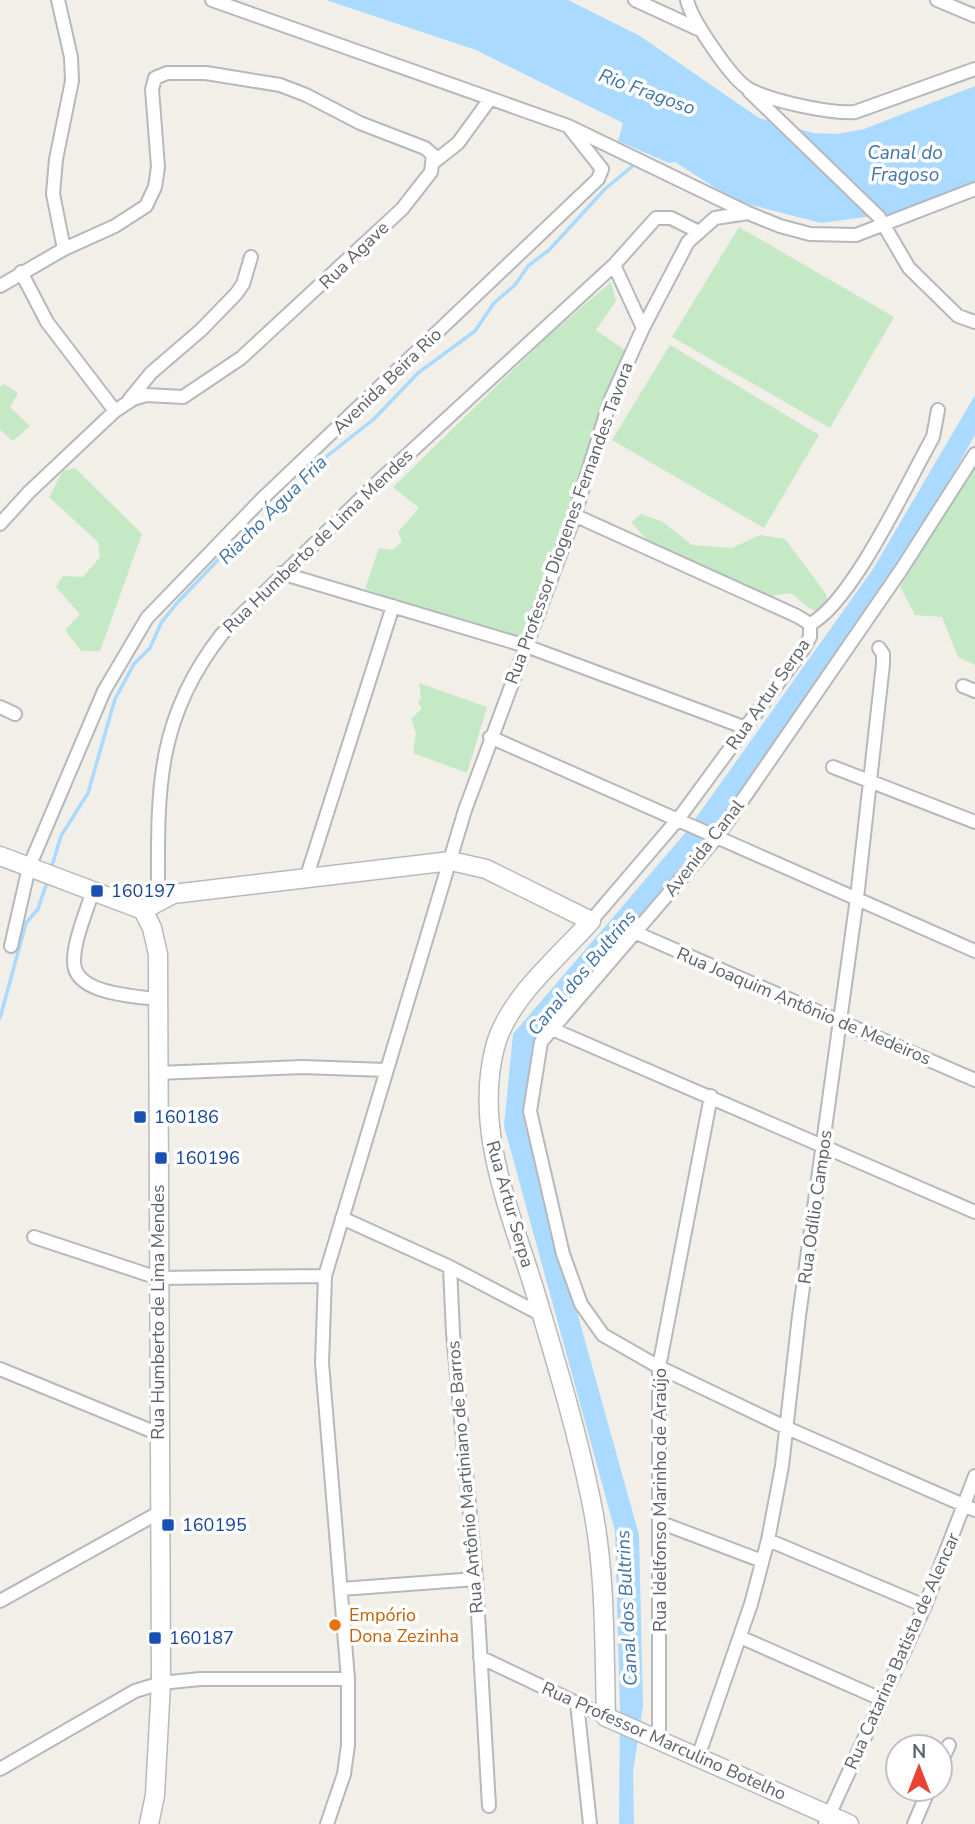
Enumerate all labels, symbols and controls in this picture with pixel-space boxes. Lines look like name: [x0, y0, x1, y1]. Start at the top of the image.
water label: Rio Fragoso: [595, 63, 699, 121]
water label: Canal do Fragoso: [867, 140, 943, 188]
street label: Rua Agave: [314, 216, 394, 294]
street label: Avenida Beira Rio: [327, 323, 447, 439]
street label: Rua Professor Diogenes Fernandes Tavora: [499, 359, 639, 687]
street label: Rua Humberto de Lima Mendes: [218, 444, 418, 638]
water label: Riacho Água Fria: [213, 450, 333, 570]
street label: Rua Artur Serpa: [721, 633, 815, 755]
street label: Avenida Canal: [659, 794, 750, 901]
place label: 160197: [111, 879, 176, 903]
marker: 160197: [89, 883, 105, 899]
water label: Canal dos Bultrins: [522, 905, 642, 1041]
street label: Rua Joaquim Antônio de Medeiros: [673, 941, 935, 1071]
place label: 160186: [154, 1105, 219, 1129]
marker: 160186: [132, 1109, 148, 1125]
street label: Rua Odílio Campos: [792, 1129, 838, 1285]
street label: Rua Artur Serpa: [480, 1138, 540, 1270]
place label: 160196: [175, 1146, 240, 1170]
marker: 160196: [153, 1150, 169, 1166]
street label: Rua Humberto de Lima Mendes: [146, 1184, 170, 1440]
street label: Rua Antônio Martiniano de Barros: [441, 1340, 489, 1614]
street label: Rua Idelfonso Marinho de Araújo: [648, 1368, 672, 1632]
place label: 160195: [182, 1513, 247, 1537]
marker: 160195: [160, 1517, 176, 1533]
street label: Rua Catarina Batista de Alencar: [839, 1528, 965, 1773]
water label: Canal dos Bultrins: [610, 1529, 644, 1687]
place label: Empório Dona Zezinha: [349, 1603, 459, 1648]
marker: Empório Dona Zezinha: [327, 1617, 343, 1633]
place label: 160187: [169, 1626, 234, 1650]
marker: 160187: [147, 1630, 163, 1646]
street label: Rua Professor Marculino Botelho: [538, 1676, 790, 1806]
north arrow: [884, 1733, 954, 1803]
text: N: [912, 1739, 926, 1765]

